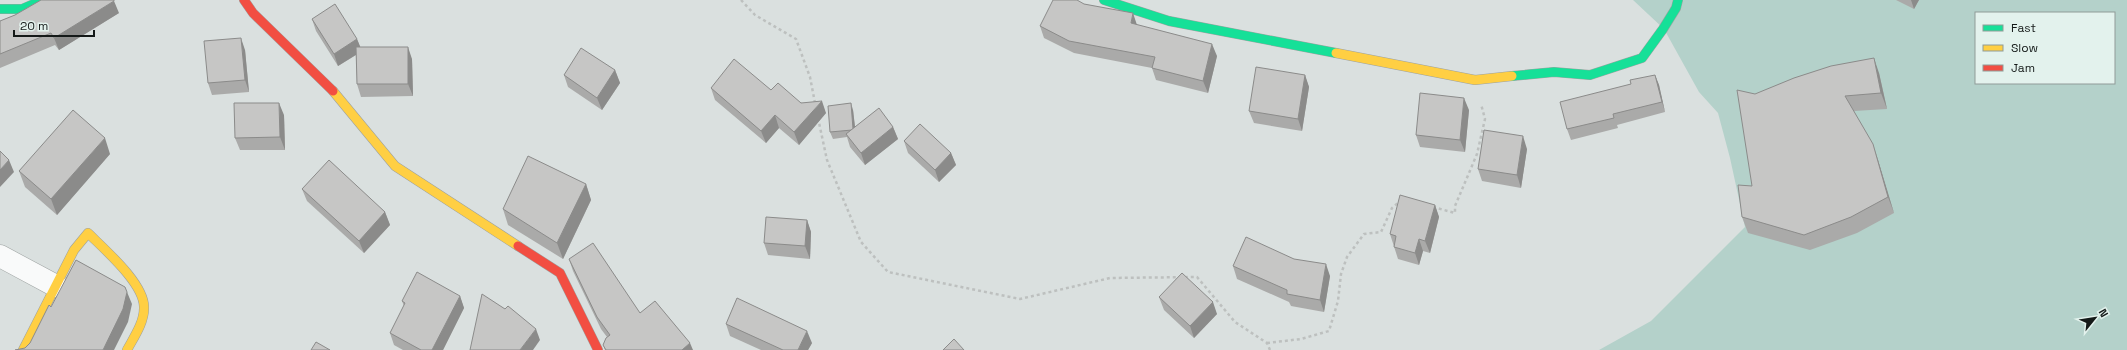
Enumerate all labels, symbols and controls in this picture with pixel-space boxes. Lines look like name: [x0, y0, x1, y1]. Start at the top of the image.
scale bar: [14, 12, 94, 38]
legend: [1975, 12, 2115, 84]
text: 20 m: [20, 18, 48, 34]
text: Fast: [2011, 20, 2036, 36]
text: Slow: [2011, 40, 2038, 56]
text: Jam: [2011, 60, 2035, 76]
north arrow: [2075, 298, 2115, 338]
text: N: [2096, 306, 2112, 320]

